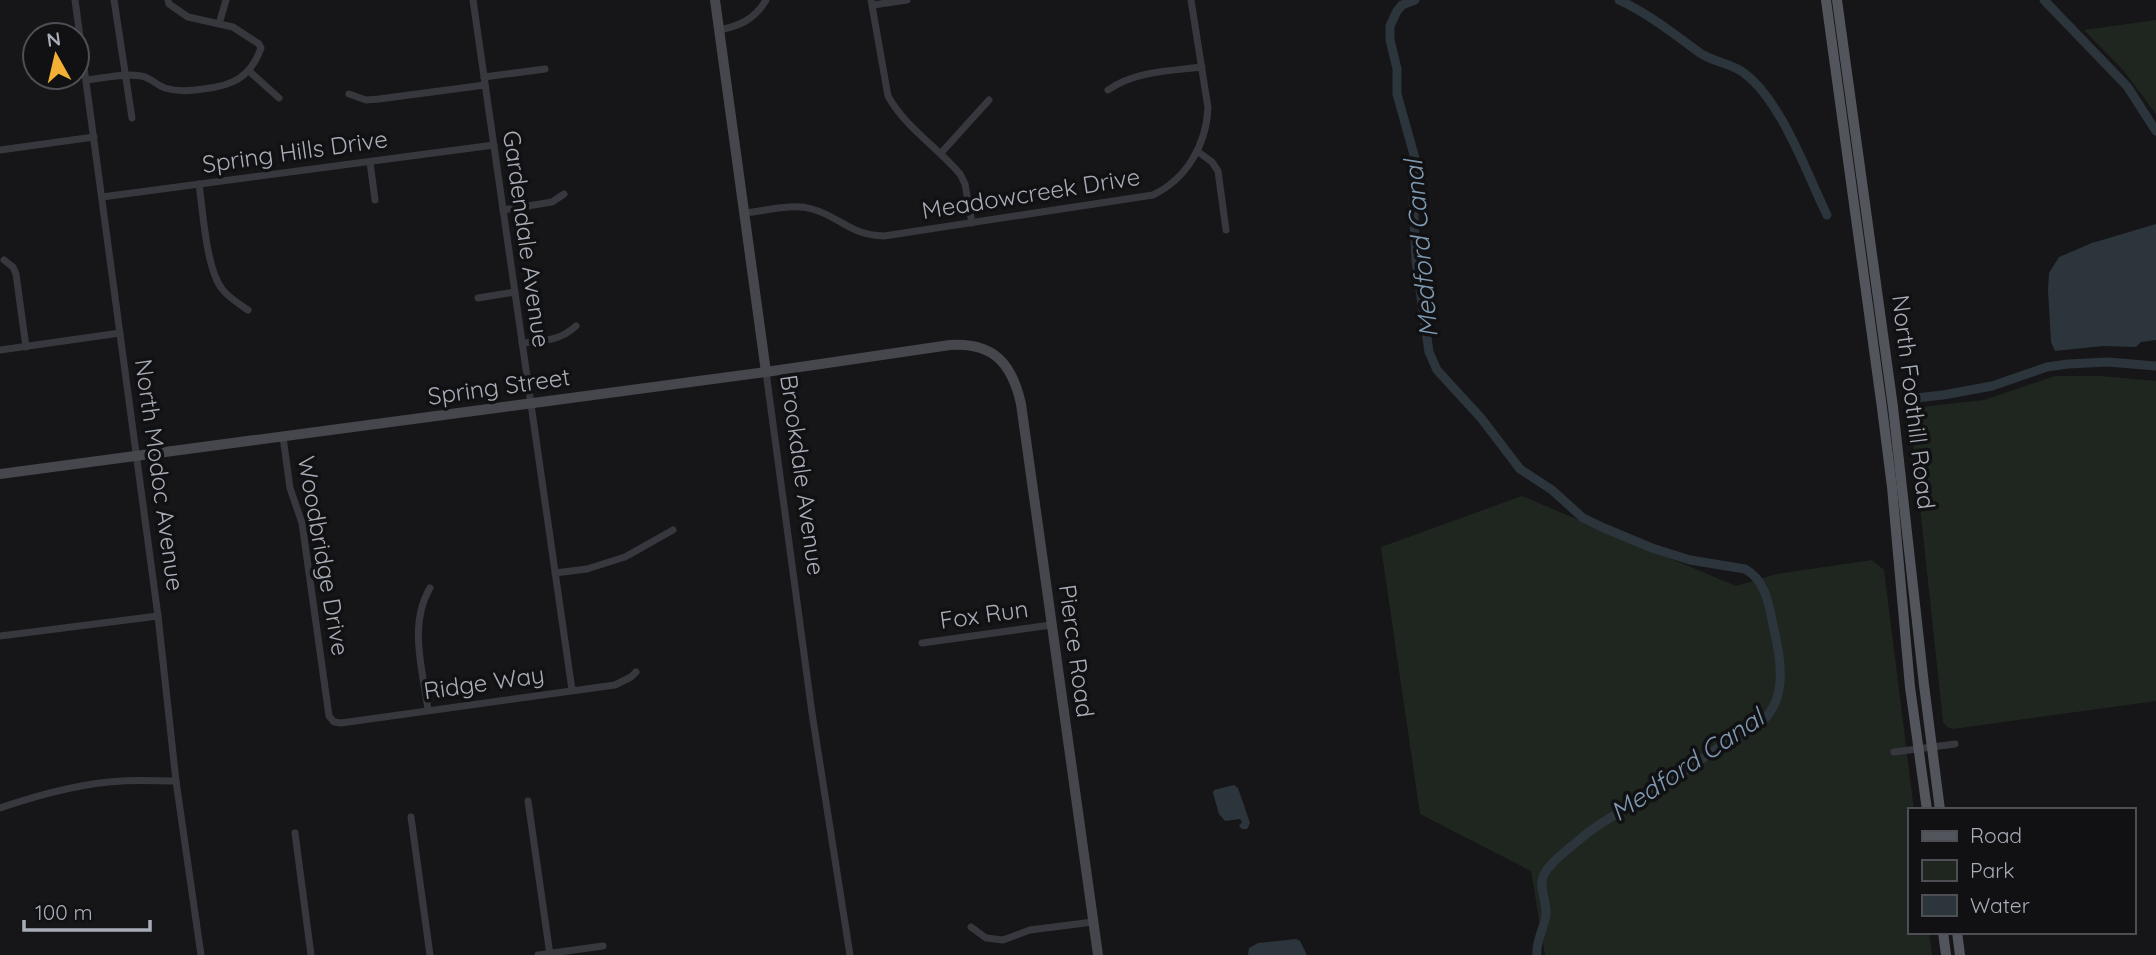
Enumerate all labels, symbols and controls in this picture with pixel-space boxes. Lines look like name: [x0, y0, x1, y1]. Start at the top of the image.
north arrow: [21, 21, 91, 91]
text: N: [45, 26, 62, 52]
street label: Spring Hills Drive: [200, 123, 389, 179]
street label: Gardendale Avenue: [497, 128, 557, 349]
water label: Medford Canal: [1396, 156, 1445, 339]
street label: Meadowcreek Drive: [920, 161, 1142, 225]
street label: North Foothill Road: [1886, 293, 1942, 511]
street label: North Modoc Avenue: [129, 357, 191, 593]
street label: Spring Street: [426, 361, 572, 411]
street label: Brookdale Avenue: [774, 373, 832, 577]
street label: Woodbridge Drive: [292, 454, 356, 658]
street label: Pierce Road: [1053, 583, 1101, 719]
street label: Fox Run: [938, 593, 1030, 635]
street label: Ridge Way: [422, 659, 546, 705]
water label: Medford Canal: [1604, 699, 1772, 828]
legend: [1908, 808, 2135, 934]
text: Road: [1970, 822, 2022, 848]
text: Park: [1970, 857, 2014, 883]
scale bar: [24, 888, 150, 932]
text: Water: [1970, 892, 2030, 918]
text: 100 m: [35, 899, 93, 925]

